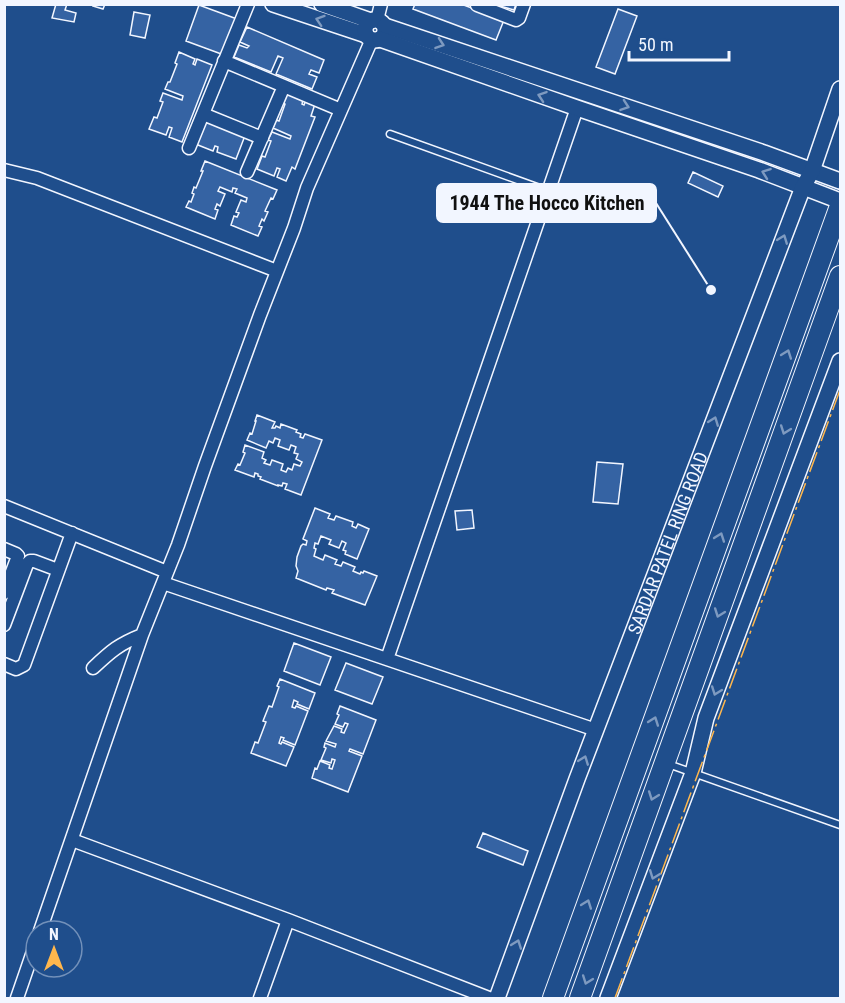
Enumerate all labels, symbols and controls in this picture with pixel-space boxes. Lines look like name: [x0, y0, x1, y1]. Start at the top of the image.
one-way arrow: [315, 15, 326, 27]
scale bar: [629, 24, 730, 62]
text: 50 m: [638, 34, 673, 55]
one-way arrow: [434, 37, 445, 50]
one-way arrow: [537, 90, 548, 103]
one-way arrow: [619, 99, 630, 112]
one-way arrow: [761, 167, 772, 180]
callout: 1944 The Hocco Kitchen: [437, 184, 656, 222]
text: 1944 The Hocco Kitchen: [449, 191, 645, 215]
one-way arrow: [776, 234, 789, 245]
one-way arrow: [779, 349, 792, 360]
one-way arrow: [706, 417, 719, 427]
one-way arrow: [780, 423, 792, 434]
street label: SARDAR PATEL RING ROAD: [623, 449, 711, 637]
one-way arrow: [713, 533, 726, 543]
one-way arrow: [713, 607, 726, 618]
one-way arrow: [711, 685, 724, 696]
one-way arrow: [646, 716, 659, 727]
one-way arrow: [577, 756, 590, 766]
one-way arrow: [647, 791, 660, 801]
one-way arrow: [649, 869, 662, 880]
one-way arrow: [580, 899, 592, 910]
north arrow: [24, 919, 84, 979]
text: N: [49, 925, 59, 944]
one-way arrow: [510, 939, 523, 949]
one-way arrow: [581, 974, 594, 985]

